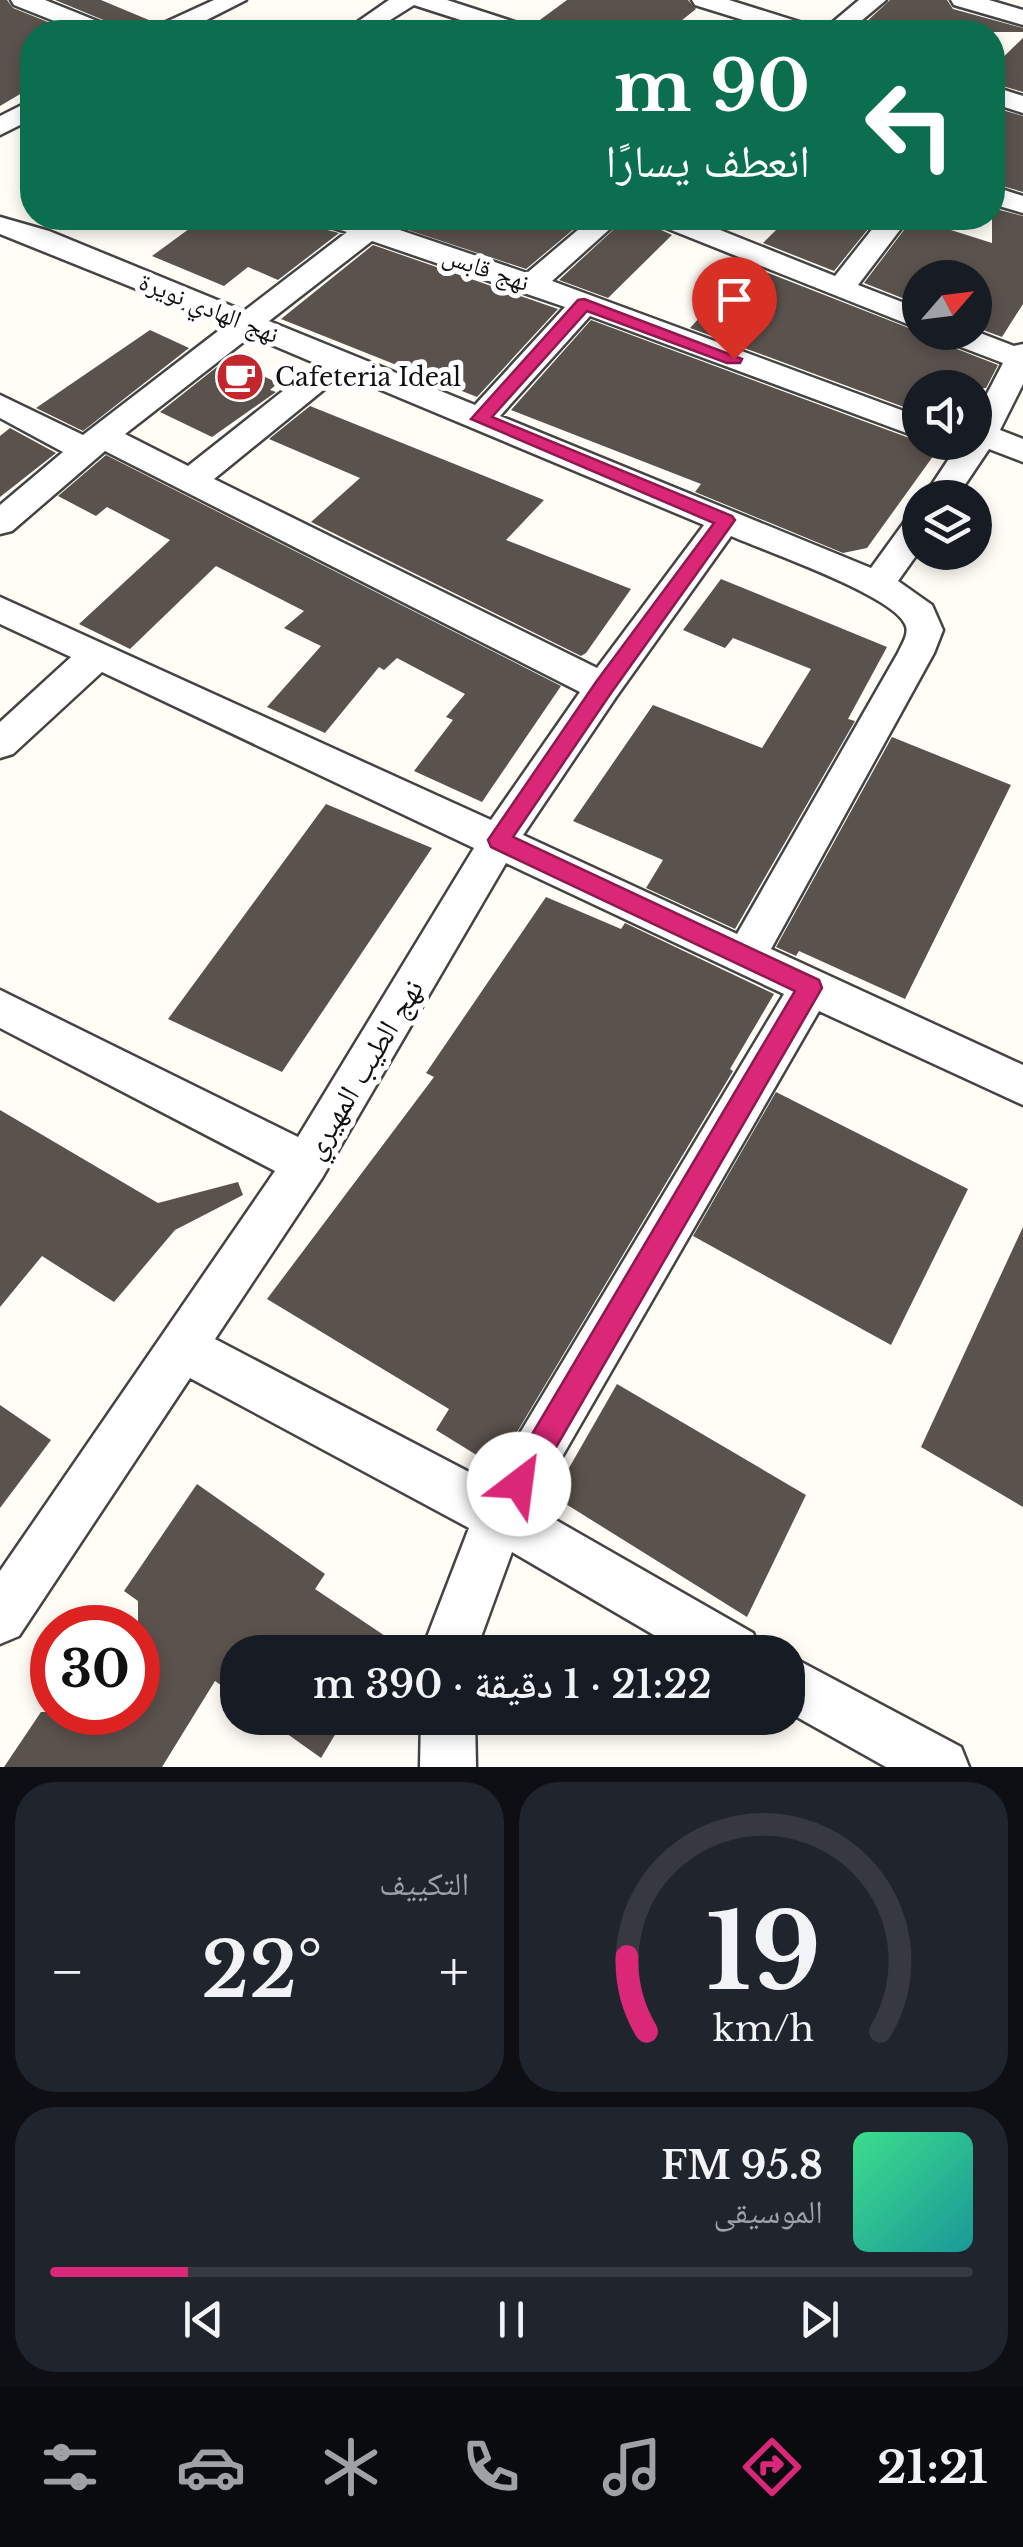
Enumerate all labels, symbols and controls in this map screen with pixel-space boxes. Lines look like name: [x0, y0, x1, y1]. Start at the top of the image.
text: 90 m: [614, 43, 810, 130]
icon: left: [845, 60, 975, 190]
text: انعطف يسارًا: [606, 133, 810, 189]
street label: نهج قابس: [439, 240, 533, 298]
pin: [692, 257, 777, 360]
north arrow: [902, 260, 992, 350]
map controls: [902, 260, 992, 570]
street label: نهج الهادي نويرة: [133, 266, 283, 354]
icon: arrive: [707, 272, 762, 327]
cafe icon: Cafeteria Ideal: [214, 351, 266, 403]
place label: Cafeteria Ideal: [275, 362, 461, 393]
button: sound: [902, 370, 992, 460]
button: layers: [902, 480, 992, 570]
street label: نهج الطيب المهيري: [295, 972, 436, 1169]
position arrow: [467, 1432, 571, 1536]
speed limit sign: 30: [30, 1605, 160, 1735]
text: 21:22 · 1 دقيقة · 390 m: [313, 1661, 712, 1708]
text: التكييف: [379, 1864, 469, 1904]
text: 19: [706, 1888, 821, 2017]
text: 22°: [201, 1924, 322, 2017]
text: −: [50, 1938, 85, 2006]
text: +: [439, 1938, 469, 2006]
text: km/h: [713, 2006, 814, 2051]
text: 95.8 FM: [661, 2142, 823, 2189]
text: الموسيقى: [713, 2192, 823, 2232]
icon: previous: [176, 2292, 231, 2347]
icon: pause: [484, 2292, 539, 2347]
icon: next: [792, 2292, 847, 2347]
icon: filters: [35, 2432, 105, 2502]
icon: car: [176, 2432, 246, 2502]
icon: climate: [316, 2432, 386, 2502]
icon: phone: [456, 2432, 526, 2502]
icon: music: [597, 2432, 667, 2502]
icon: directions: [737, 2432, 807, 2502]
text: 21:21: [877, 2439, 988, 2495]

